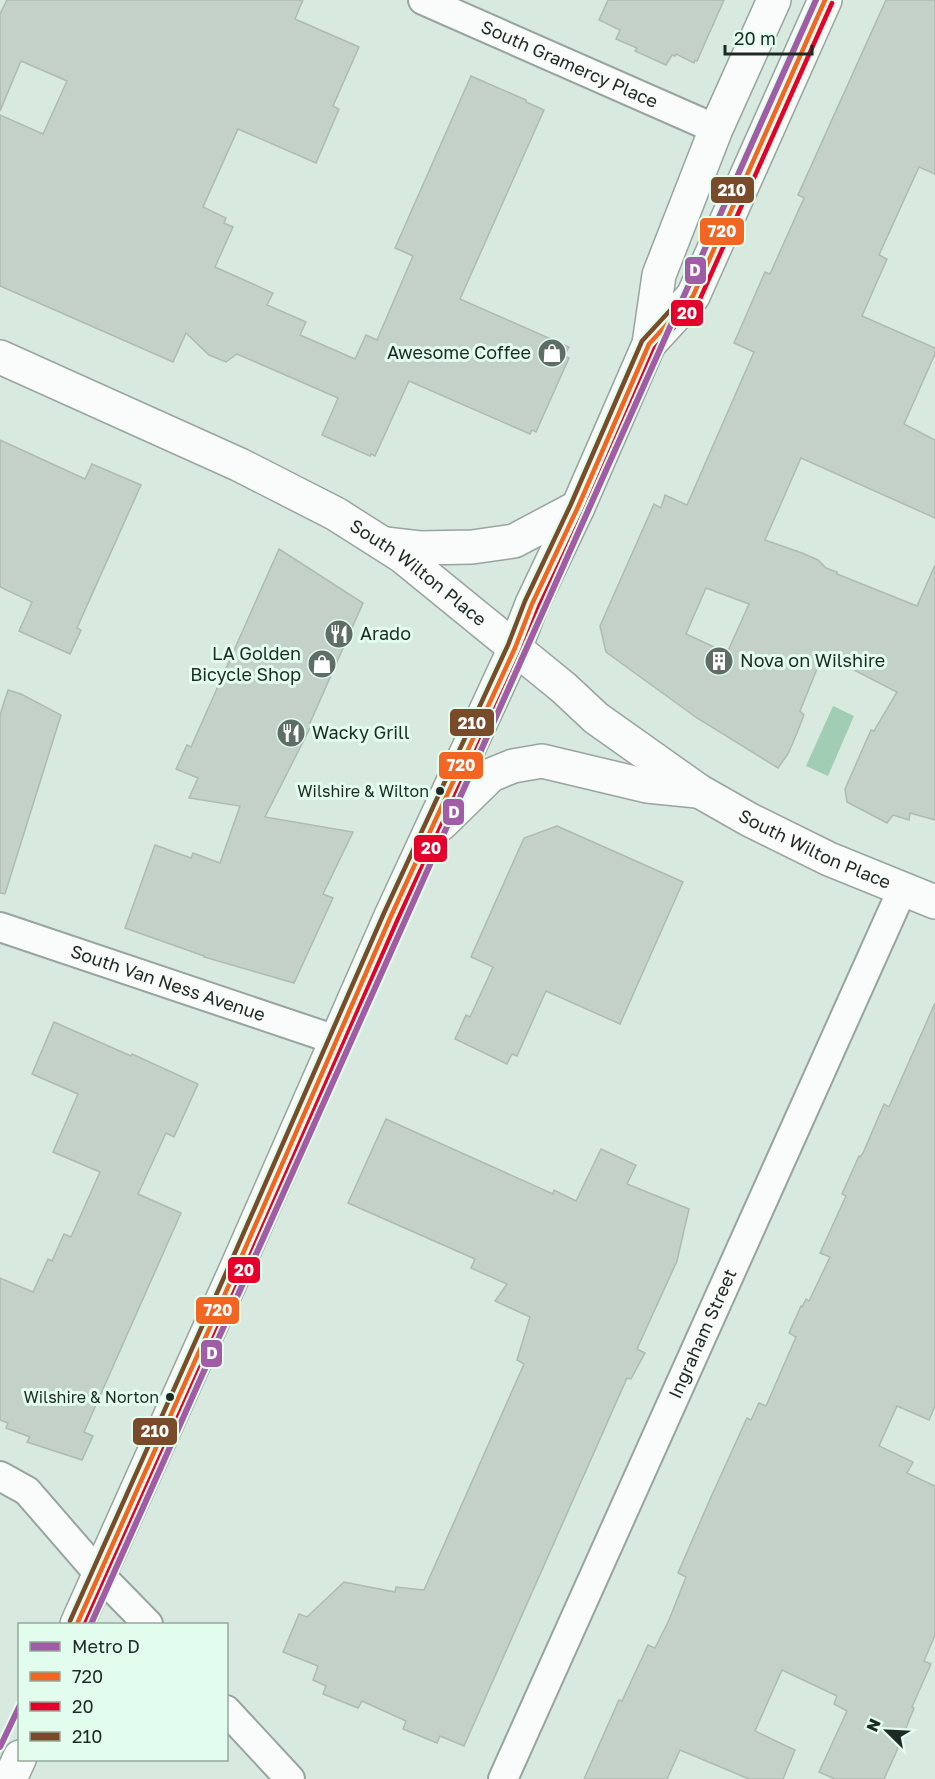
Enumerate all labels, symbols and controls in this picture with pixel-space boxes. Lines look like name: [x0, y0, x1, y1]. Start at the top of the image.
street label: South Gramercy Place: [478, 15, 662, 112]
scale bar: [725, 18, 812, 56]
text: 20 m: [734, 27, 776, 49]
line badge: 210: [710, 176, 755, 204]
text: 210: [718, 180, 746, 200]
line badge: 720: [699, 217, 745, 246]
text: 720: [708, 221, 736, 241]
line badge: D: [684, 256, 707, 285]
text: D: [689, 260, 701, 280]
line badge: 20: [670, 299, 704, 327]
text: 20: [677, 303, 697, 323]
shop icon: Awesome Coffee: [536, 337, 568, 369]
place label: Awesome Coffee: [387, 341, 531, 363]
street label: South Wilton Place: [346, 514, 491, 630]
restaurant icon: Arado: [323, 618, 355, 650]
place label: Arado: [360, 622, 411, 644]
place label: LA Golden Bicycle Shop: [190, 642, 301, 685]
building icon: Nova on Wilshire: [703, 645, 735, 677]
shop icon: LA Golden Bicycle Shop: [306, 648, 338, 680]
place label: Nova on Wilshire: [740, 649, 885, 671]
line badge: 210: [449, 708, 495, 737]
text: 210: [458, 713, 486, 733]
restaurant icon: Wacky Grill: [275, 717, 307, 749]
place label: Wacky Grill: [312, 721, 410, 743]
line badge: 720: [438, 751, 484, 780]
text: 720: [447, 755, 475, 775]
place label: Wilshire & Wilton: [297, 781, 429, 801]
marker: Wilshire & Wilton: [434, 785, 446, 797]
line badge: D: [442, 798, 465, 826]
text: D: [448, 802, 460, 822]
street label: South Wilton Place: [735, 804, 894, 893]
line badge: 20: [413, 834, 448, 863]
text: 20: [421, 838, 441, 858]
street label: South Van Ness Avenue: [68, 940, 268, 1025]
line badge: 20: [227, 1256, 261, 1284]
text: 20: [234, 1260, 254, 1280]
street label: Ingraham Street: [663, 1265, 741, 1402]
line badge: 720: [195, 1296, 240, 1325]
text: 720: [204, 1300, 232, 1320]
line badge: D: [200, 1339, 223, 1368]
text: D: [206, 1343, 218, 1363]
place label: Wilshire & Norton: [23, 1387, 159, 1407]
marker: Wilshire & Norton: [164, 1391, 176, 1403]
line badge: 210: [132, 1417, 178, 1446]
text: 210: [141, 1421, 169, 1441]
legend: [18, 1623, 228, 1761]
text: Metro D: [72, 1635, 140, 1657]
text: 720: [72, 1665, 103, 1687]
text: 20: [72, 1695, 94, 1717]
north arrow: [857, 1701, 917, 1761]
text: N: [862, 1715, 885, 1735]
text: 210: [72, 1725, 102, 1747]

